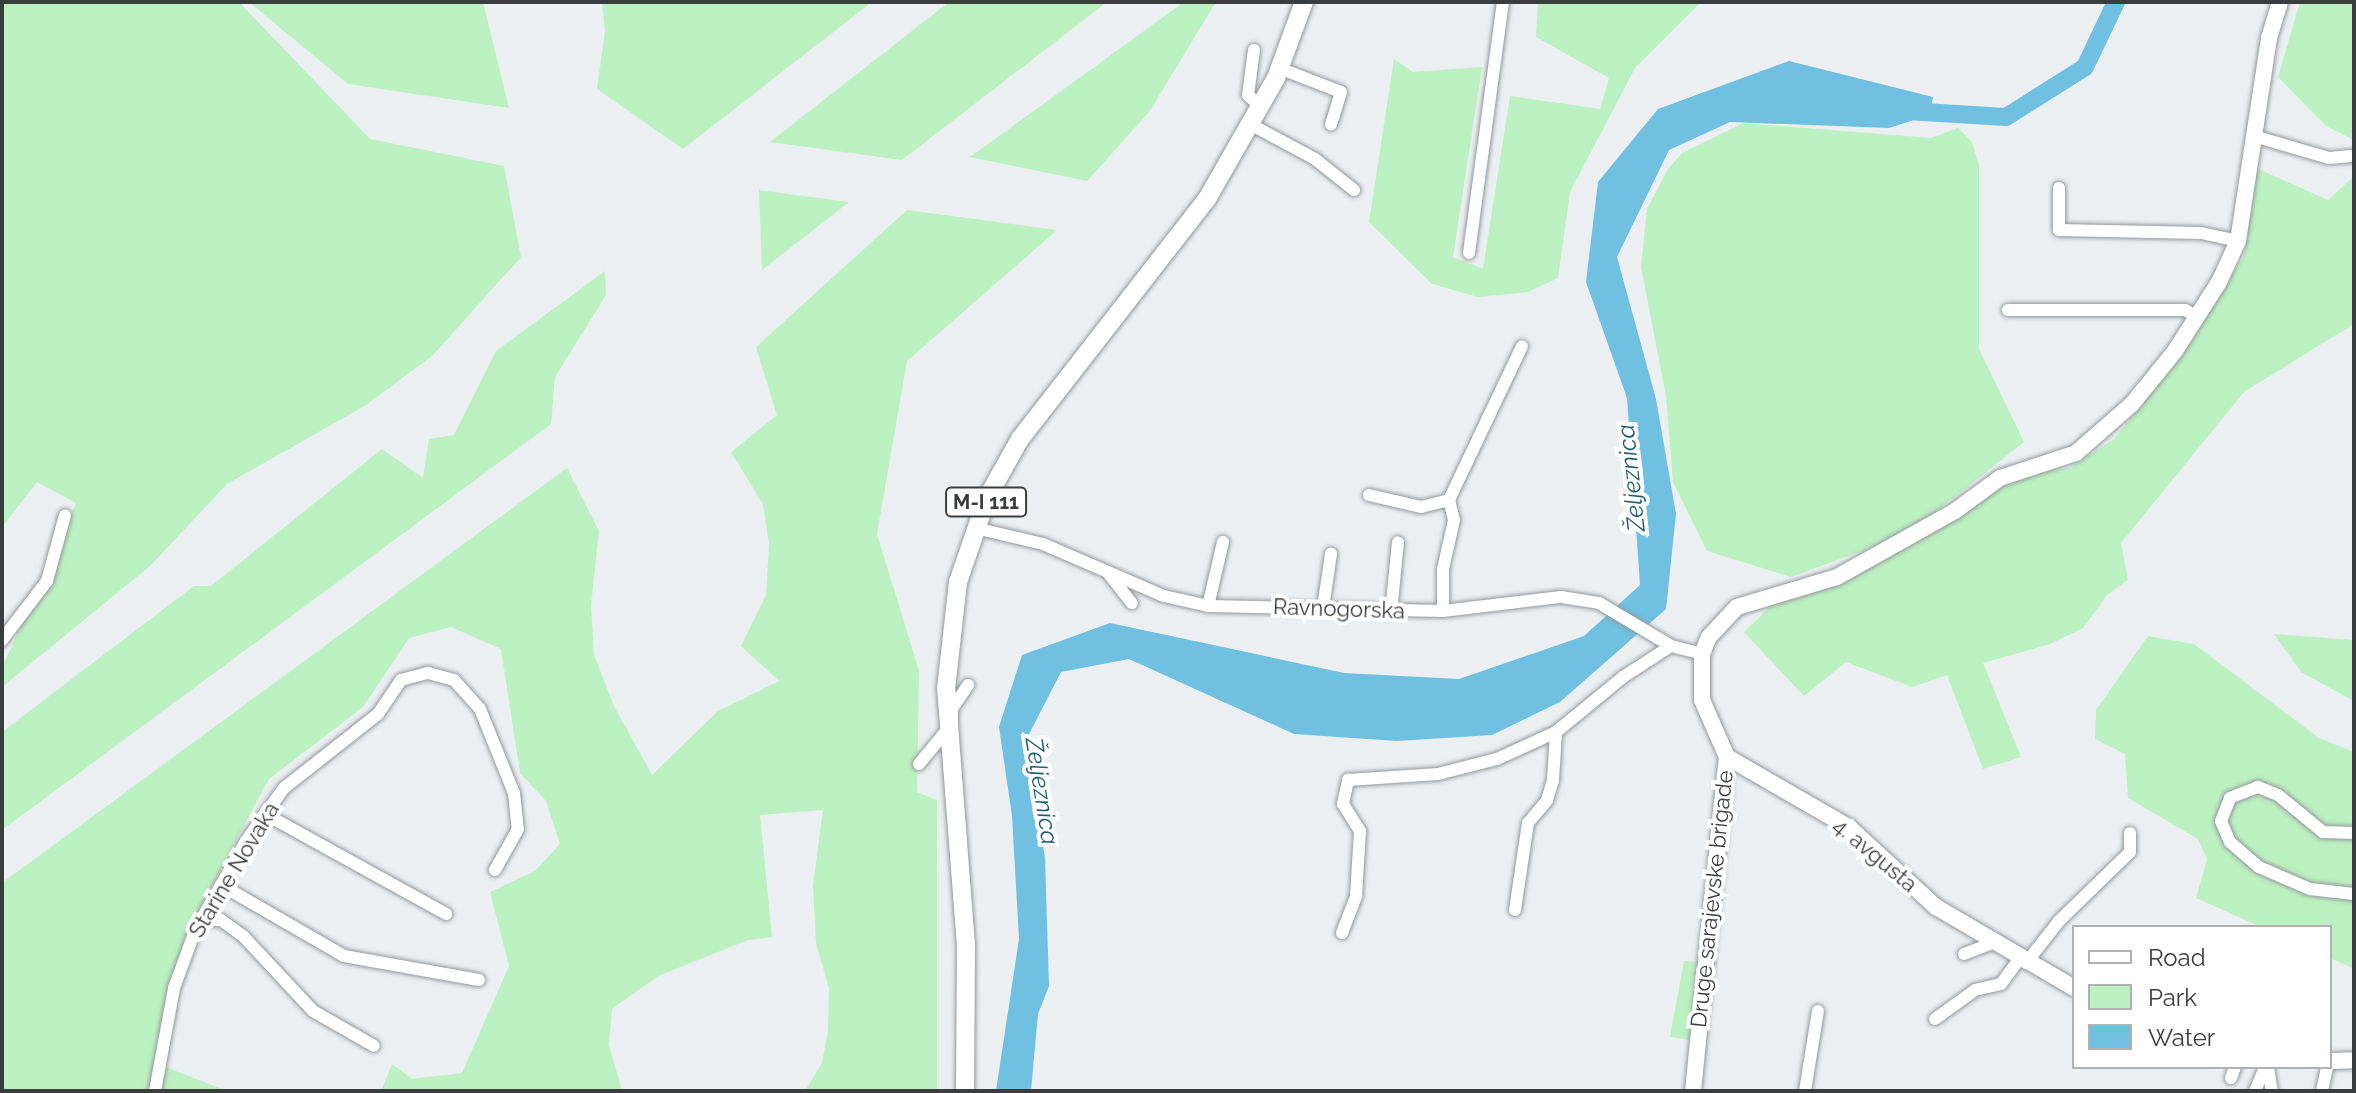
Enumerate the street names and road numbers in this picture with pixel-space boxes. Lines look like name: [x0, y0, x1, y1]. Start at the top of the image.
road number: M-I 111: [944, 486, 1028, 518]
street label: Ravnogorska: [1273, 594, 1405, 624]
street label: Druge sarajevske brigade: [1685, 769, 1739, 1029]
street label: Starine Novaka: [183, 798, 285, 942]
street label: 4. avgusta: [1828, 812, 1922, 898]

